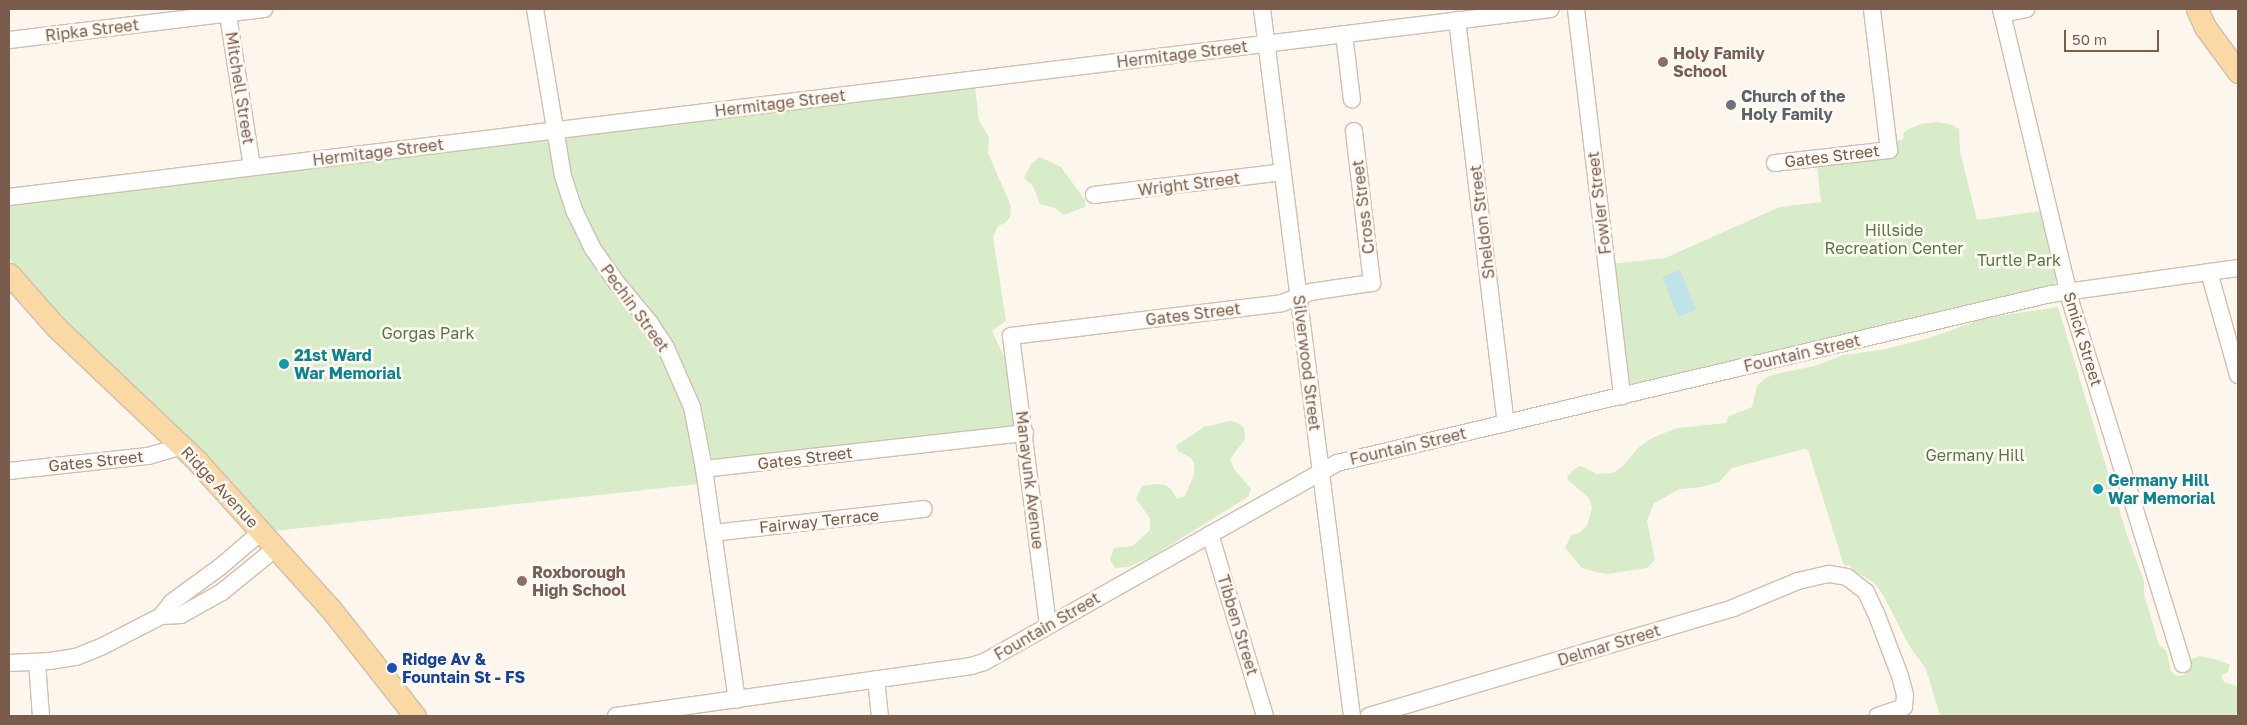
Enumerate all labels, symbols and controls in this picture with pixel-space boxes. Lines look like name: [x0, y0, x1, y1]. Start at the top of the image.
street label: Ripka Street: [44, 15, 140, 45]
scale bar: [2067, 20, 2162, 52]
street label: Mitchell Street: [222, 30, 258, 146]
text: 50 m: [2072, 30, 2107, 48]
street label: Hermitage Street: [1115, 36, 1249, 72]
place label: Holy Family School: [1673, 43, 1765, 81]
marker: Holy Family School: [1657, 56, 1669, 68]
street label: Hermitage Street: [713, 85, 847, 121]
place label: Church of the Holy Family: [1741, 86, 1845, 124]
marker: Church of the Holy Family: [1725, 99, 1737, 111]
street label: Hermitage Street: [311, 134, 445, 170]
street label: Gates Street: [1783, 141, 1881, 171]
street label: Fowler Street: [1583, 150, 1615, 256]
street label: Cross Street: [1348, 159, 1378, 255]
street label: Sheldon Street: [1465, 164, 1499, 280]
street label: Wright Street: [1137, 168, 1241, 200]
park label: Hillside Recreation Center: [1825, 220, 1963, 258]
park label: Turtle Park: [1977, 250, 2061, 270]
street label: Pechin Street: [597, 260, 673, 356]
street label: Smick Street: [2060, 289, 2106, 389]
street label: Silverwood Street: [1289, 294, 1325, 432]
street label: Gates Street: [1144, 299, 1242, 329]
park label: Gorgas Park: [382, 323, 474, 343]
street label: Fountain Street: [1742, 330, 1862, 376]
place label: 21st Ward War Memorial: [294, 345, 401, 383]
marker: 21st Ward War Memorial: [278, 358, 290, 370]
street label: Manayunk Avenue: [1012, 410, 1048, 550]
street label: Fountain Street: [1348, 423, 1468, 469]
street label: Ridge Avenue: [177, 442, 263, 532]
street label: Gates Street: [756, 443, 854, 473]
park label: Germany Hill: [1925, 445, 2025, 465]
street label: Gates Street: [47, 446, 145, 476]
place label: Germany Hill War Memorial: [2108, 470, 2215, 508]
marker: Germany Hill War Memorial: [2092, 483, 2104, 495]
street label: Fairway Terrace: [758, 505, 880, 537]
place label: Roxborough High School: [532, 562, 626, 600]
street label: Tibben Street: [1214, 572, 1262, 678]
marker: Roxborough High School: [516, 575, 528, 587]
street label: Fountain Street: [991, 588, 1103, 664]
street label: Delmar Street: [1555, 620, 1663, 670]
place label: Ridge Av & Fountain St - FS: [402, 649, 525, 687]
marker: Ridge Av & Fountain St - FS: [386, 662, 398, 674]

